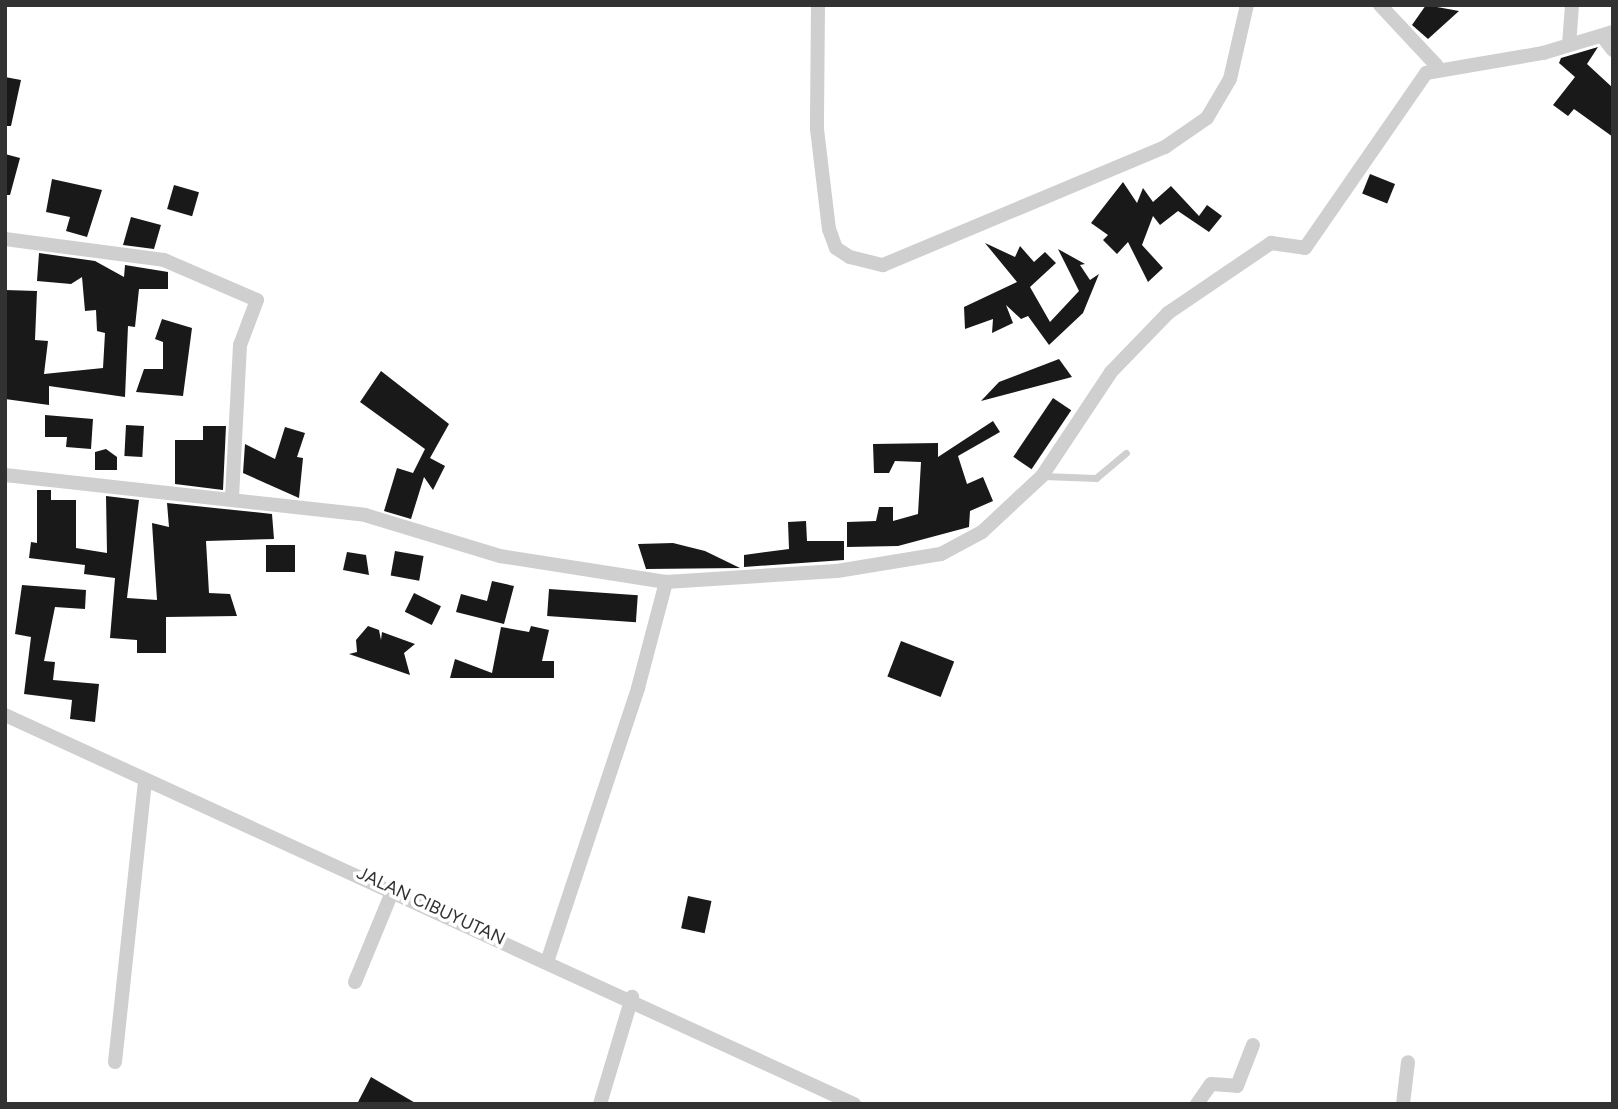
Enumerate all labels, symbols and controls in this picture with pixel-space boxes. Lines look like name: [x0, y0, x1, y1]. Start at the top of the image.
street label: JALAN CIBUYUTAN: [353, 862, 509, 950]

